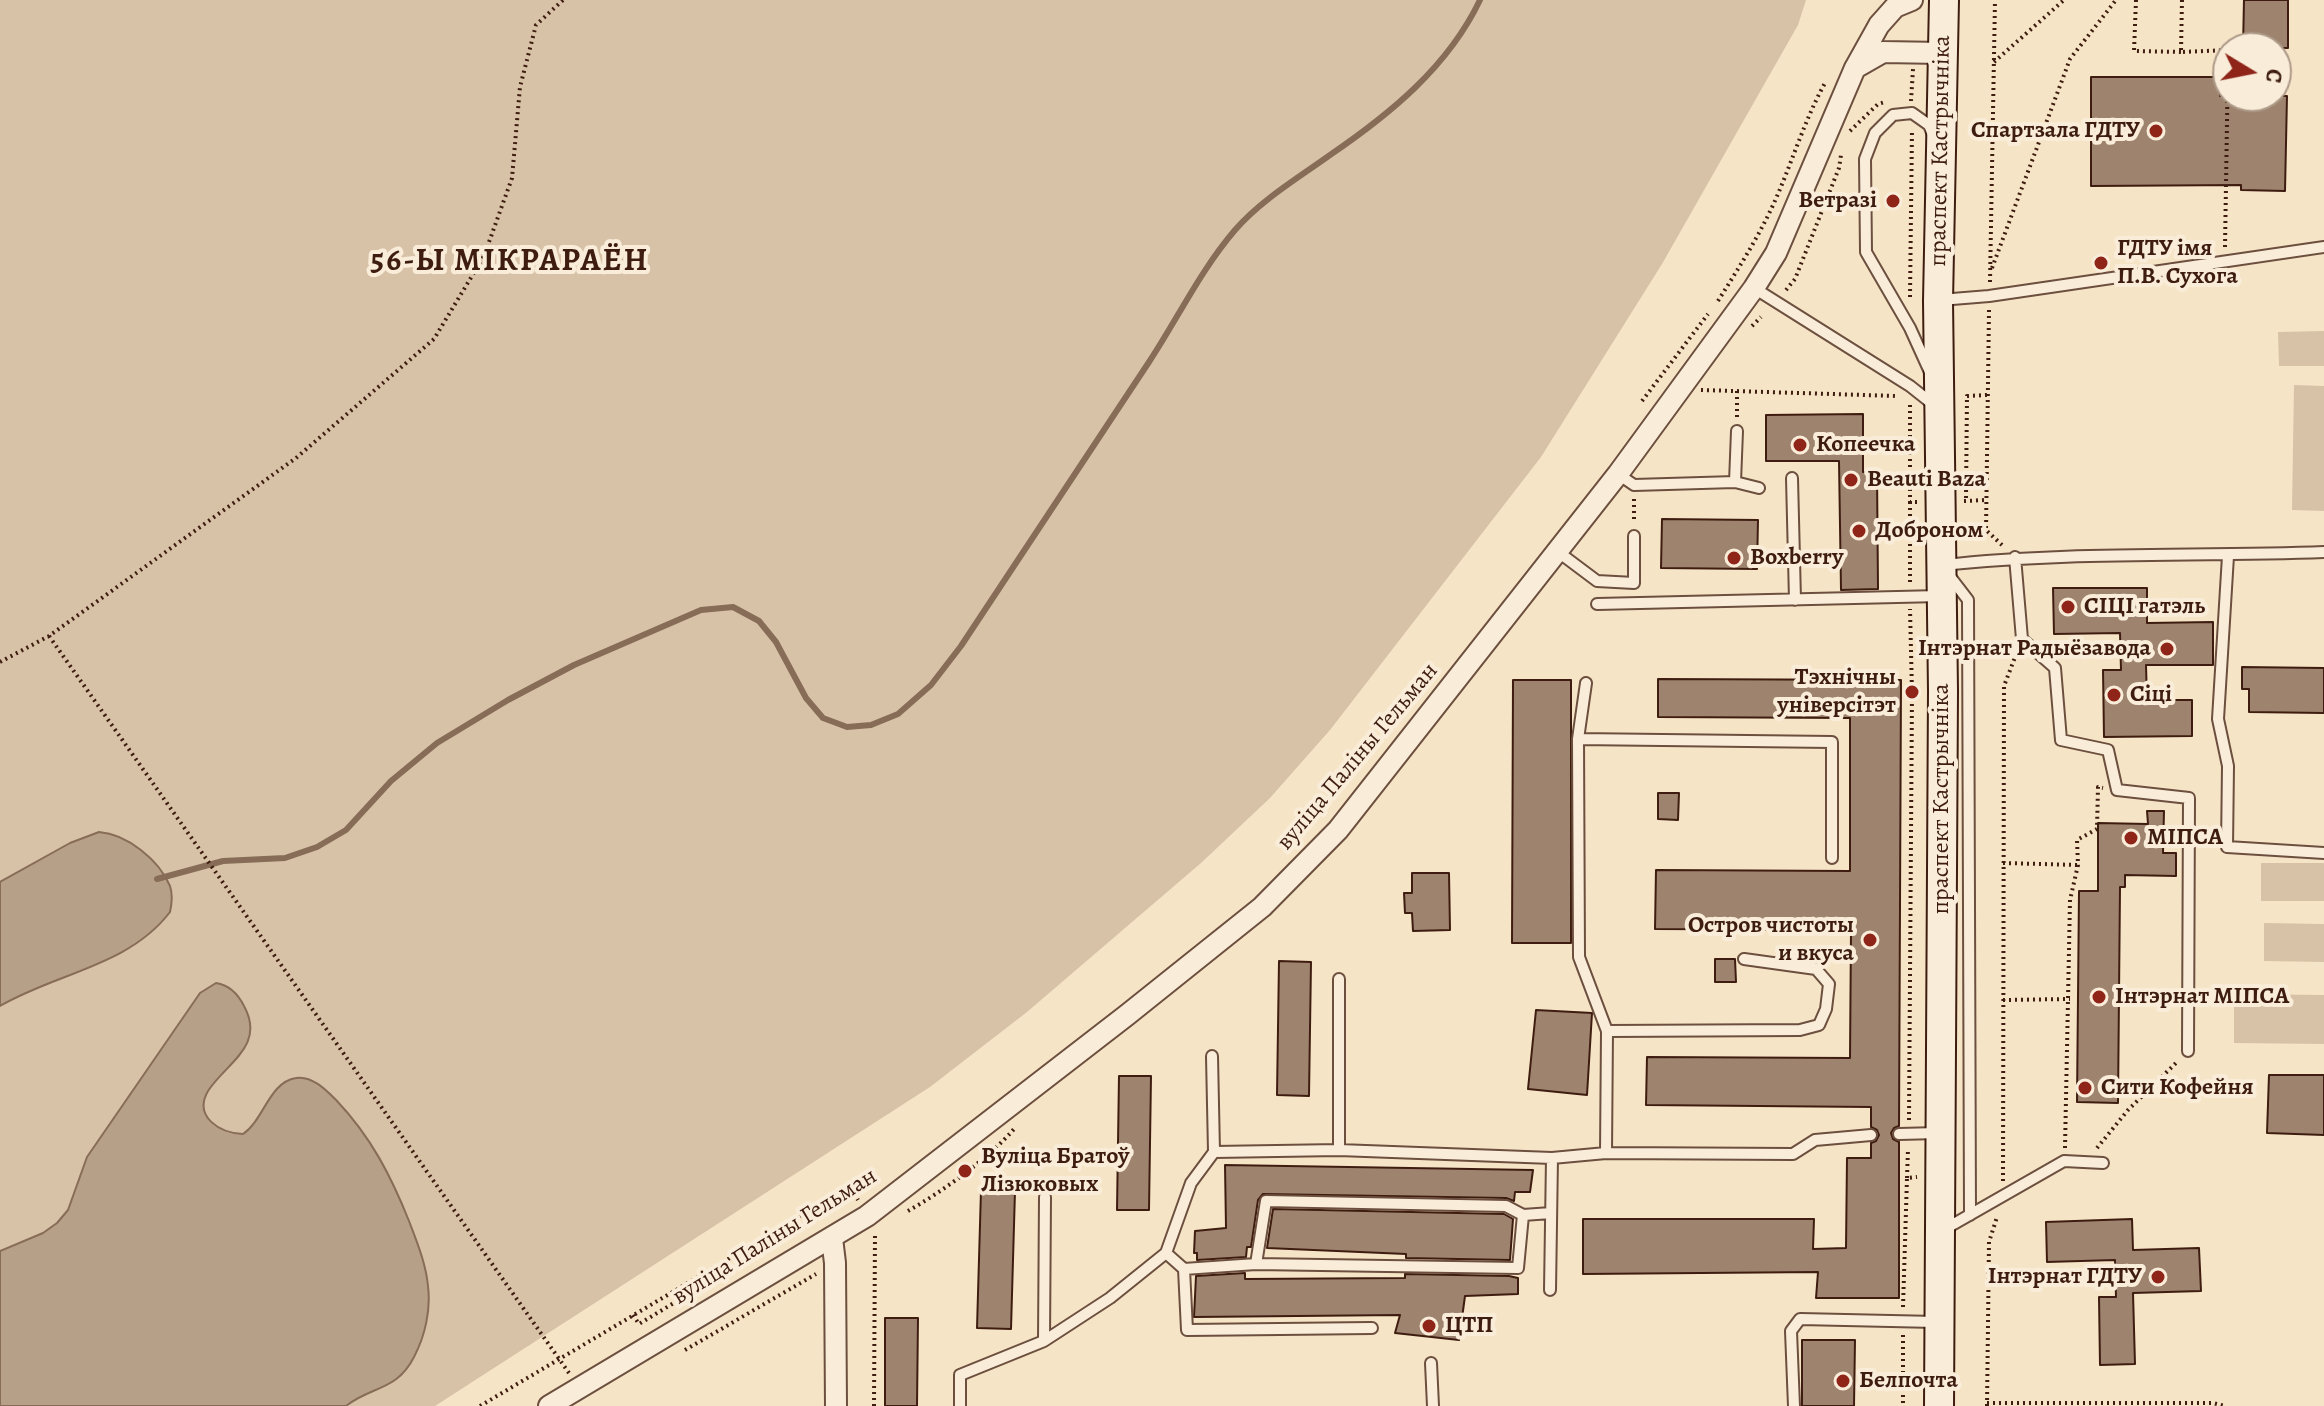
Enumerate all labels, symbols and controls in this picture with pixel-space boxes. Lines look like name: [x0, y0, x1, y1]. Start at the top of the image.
north arrow: [2212, 32, 2292, 112]
street label: праспект Кастрычніка: [1925, 35, 1957, 267]
text: С: [2258, 67, 2290, 85]
place label: Спартзала ГДТУ: [1971, 117, 2140, 145]
marker: Спартзала ГДТУ: [2147, 122, 2165, 140]
place label: Ветразі: [1798, 187, 1877, 215]
marker: Ветразі: [1884, 192, 1902, 210]
place label: ГДТУ імя П.В. Сухога: [2117, 235, 2238, 291]
district label: 56-Ы МІКРАРАЁН: [371, 243, 649, 281]
marker: ГДТУ імя П.В. Сухога: [2092, 254, 2110, 272]
place label: Копеечка: [1816, 431, 1915, 459]
marker: Копеечка: [1791, 436, 1809, 454]
place label: Beauti Baza: [1867, 466, 1986, 494]
marker: Beauti Baza: [1842, 471, 1860, 489]
place label: Доброном: [1875, 517, 1983, 545]
marker: Доброном: [1850, 522, 1868, 540]
place label: Boxberry: [1750, 544, 1843, 572]
marker: Boxberry: [1725, 549, 1743, 567]
place label: СІЦІ гатэль: [2084, 593, 2205, 621]
marker: СІЦІ гатэль: [2059, 598, 2077, 616]
place label: Інтэрнат Радыёзавода: [1918, 635, 2151, 663]
marker: Інтэрнат Радыёзавода: [2158, 640, 2176, 658]
street label: вуліца Паліны Гельман: [1271, 657, 1445, 857]
place label: Тэхнічны універсітэт: [1777, 664, 1896, 720]
place label: Сіці: [2130, 681, 2172, 709]
marker: Тэхнічны універсітэт: [1903, 683, 1921, 701]
street label: праспект Кастрычніка: [1928, 683, 1956, 915]
marker: Сіці: [2105, 686, 2123, 704]
place label: МІПСА: [2147, 824, 2223, 852]
marker: МІПСА: [2122, 829, 2140, 847]
place label: Остров чистоты и вкуса: [1688, 912, 1854, 968]
marker: Остров чистоты и вкуса: [1861, 931, 1879, 949]
place label: Інтэрнат МІПСА: [2115, 983, 2289, 1011]
marker: Інтэрнат МІПСА: [2090, 988, 2108, 1006]
place label: Сити Кофейня: [2101, 1074, 2254, 1102]
marker: Сити Кофейня: [2076, 1079, 2094, 1097]
place label: Вуліца Братоў Лізюковых: [981, 1143, 1130, 1199]
street label: вуліца Паліны Гельман: [667, 1162, 883, 1312]
marker: Вуліца Братоў Лізюковых: [956, 1162, 974, 1180]
place label: Інтэрнат ГДТУ: [1988, 1263, 2142, 1291]
marker: Інтэрнат ГДТУ: [2149, 1268, 2167, 1286]
place label: ЦТП: [1445, 1312, 1493, 1340]
marker: ЦТП: [1420, 1317, 1438, 1335]
place label: Белпочта: [1859, 1367, 1958, 1395]
marker: Белпочта: [1834, 1372, 1852, 1390]

